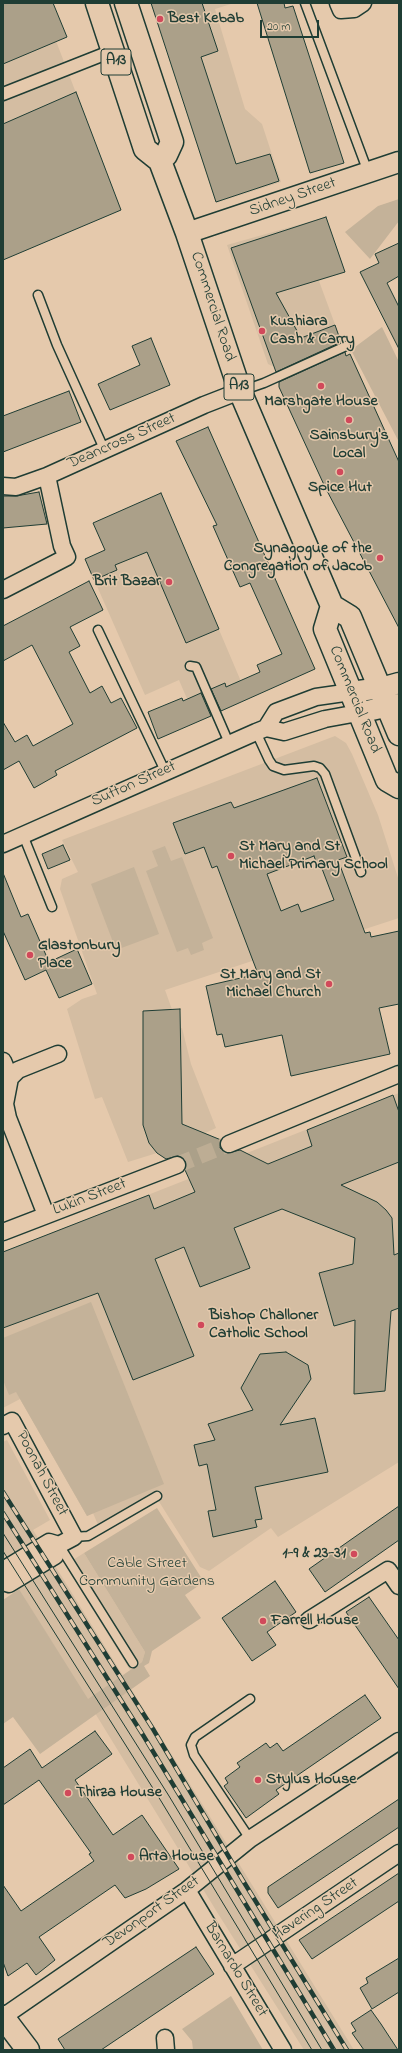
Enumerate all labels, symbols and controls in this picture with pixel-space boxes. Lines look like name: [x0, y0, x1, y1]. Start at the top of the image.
place label: Best Kebab: [168, 9, 244, 29]
scale bar: [262, 12, 321, 38]
marker: Best Kebab: [155, 14, 165, 24]
text: 20 m: [267, 18, 290, 36]
road number: A13: [101, 49, 131, 75]
street label: Sidney Street: [247, 174, 339, 222]
street label: Commercial Road: [185, 250, 239, 364]
place label: Kushiara Cash & Carry: [270, 312, 355, 350]
marker: Kushiara Cash & Carry: [257, 326, 267, 336]
road number: A13: [224, 374, 254, 400]
marker: Marshgate House: [316, 381, 326, 391]
place label: Marshgate House: [264, 392, 378, 412]
street label: Deancross Street: [65, 410, 179, 474]
marker: Sainsbury's Local: [344, 415, 354, 425]
place label: Sainsbury's Local: [309, 426, 389, 464]
marker: Spice Hut: [335, 467, 345, 477]
place label: Spice Hut: [308, 478, 372, 498]
place label: Synagogue of the Congregation of Jacob: [224, 539, 372, 577]
marker: Synagogue of the Congregation of Jacob: [375, 553, 385, 563]
place label: Brit Bazar: [93, 572, 161, 592]
marker: Brit Bazar: [164, 577, 174, 587]
street label: Commercial Road: [324, 643, 384, 757]
street label: Sutton Street: [89, 758, 179, 812]
place label: St Mary and St Michael Primary School: [239, 837, 388, 875]
marker: St Mary and St Michael Primary School: [226, 851, 236, 861]
place label: Glastonbury Place: [38, 936, 120, 974]
marker: Glastonbury Place: [25, 950, 35, 960]
place label: St Mary and St Michael Church: [220, 965, 321, 1003]
marker: St Mary and St Michael Church: [324, 979, 334, 989]
street label: Lukin Street: [51, 1175, 129, 1221]
place label: Bishop Challoner Catholic School: [209, 1306, 318, 1344]
marker: Bishop Challoner Catholic School: [196, 1320, 206, 1330]
street label: Poonah Street: [11, 1428, 71, 1520]
place label: 1-9 & 23-31: [283, 1544, 346, 1564]
marker: 1-9 & 23-31: [349, 1549, 359, 1559]
park label: Cable Street Community Gardens: [79, 1554, 215, 1592]
place label: Farrell House: [271, 1611, 359, 1631]
marker: Farrell House: [258, 1616, 268, 1626]
place label: Stylus House: [266, 1770, 357, 1790]
marker: Stylus House: [253, 1775, 263, 1785]
place label: Thirza House: [76, 1783, 162, 1803]
marker: Thirza House: [63, 1788, 73, 1798]
place label: Arta House: [139, 1847, 214, 1867]
marker: Arta House: [126, 1852, 136, 1862]
street label: Devonport Street: [100, 1873, 204, 1953]
street label: Havering Street: [270, 1874, 362, 1946]
street label: Barnardo Street: [199, 1919, 271, 2021]

